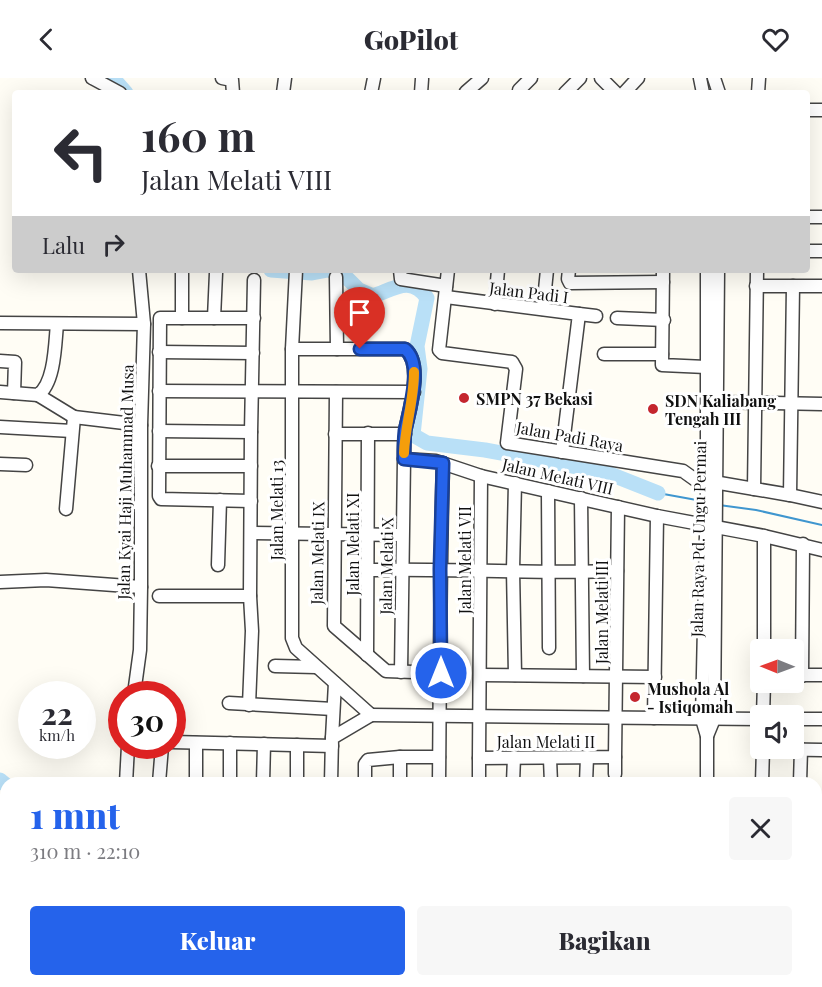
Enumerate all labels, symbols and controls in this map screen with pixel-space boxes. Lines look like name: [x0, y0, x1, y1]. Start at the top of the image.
text: GoPilot: [364, 21, 458, 57]
icon: back: [30, 23, 63, 56]
icon: heart: [759, 23, 792, 56]
text: 160 m: [141, 107, 256, 163]
icon: left: [42, 114, 120, 192]
text: Jalan Melati VIII: [141, 161, 332, 197]
icon: right: [97, 228, 130, 261]
text: Lalu: [42, 230, 85, 260]
street label: Jalan Padi I: [487, 277, 570, 307]
pin: [334, 287, 385, 349]
icon: arrive: [343, 296, 376, 329]
street label: Jalan Kyai Haji Muhammad Musa: [112, 364, 138, 601]
place label: SMPN 37 Bekasi: [476, 388, 593, 409]
place label: SDN Kaliabang Tengah III: [665, 390, 776, 429]
marker: SMPN 37 Bekasi: [457, 391, 471, 405]
marker: SDN Kaliabang Tengah III: [646, 402, 660, 416]
street label: Jalan Padi Raya: [514, 416, 625, 456]
street label: Jalan Raya Pd. Ungu Permai: [686, 440, 710, 638]
street label: Jalan Melati VIII: [499, 453, 616, 499]
street label: Jalan Melati 13: [266, 460, 287, 561]
street label: Jalan Melati XI: [342, 493, 363, 596]
street label: Jalan Melati IX: [306, 500, 328, 606]
street label: Jalan Melati VII: [454, 506, 475, 615]
street label: Jalan Melati X: [375, 516, 397, 616]
street label: Jalan Melati III: [591, 560, 612, 665]
north arrow: [750, 639, 804, 693]
map controls: [750, 639, 804, 759]
position arrow: [409, 641, 473, 705]
place label: Mushola Al - Istiqomah: [647, 678, 734, 717]
speed limit sign: 30: [108, 681, 186, 759]
marker: Mushola Al - Istiqomah: [628, 690, 642, 704]
text: 22: [41, 693, 73, 733]
button: sound: [750, 705, 804, 759]
text: km/h: [39, 725, 75, 745]
street label: Jalan Melati II: [496, 731, 595, 752]
text: 1 mnt: [30, 790, 120, 838]
button: close: [729, 797, 792, 860]
text: 310 m · 22:10: [30, 837, 140, 864]
button: Keluar: [30, 906, 405, 975]
button: Bagikan: [417, 906, 792, 975]

